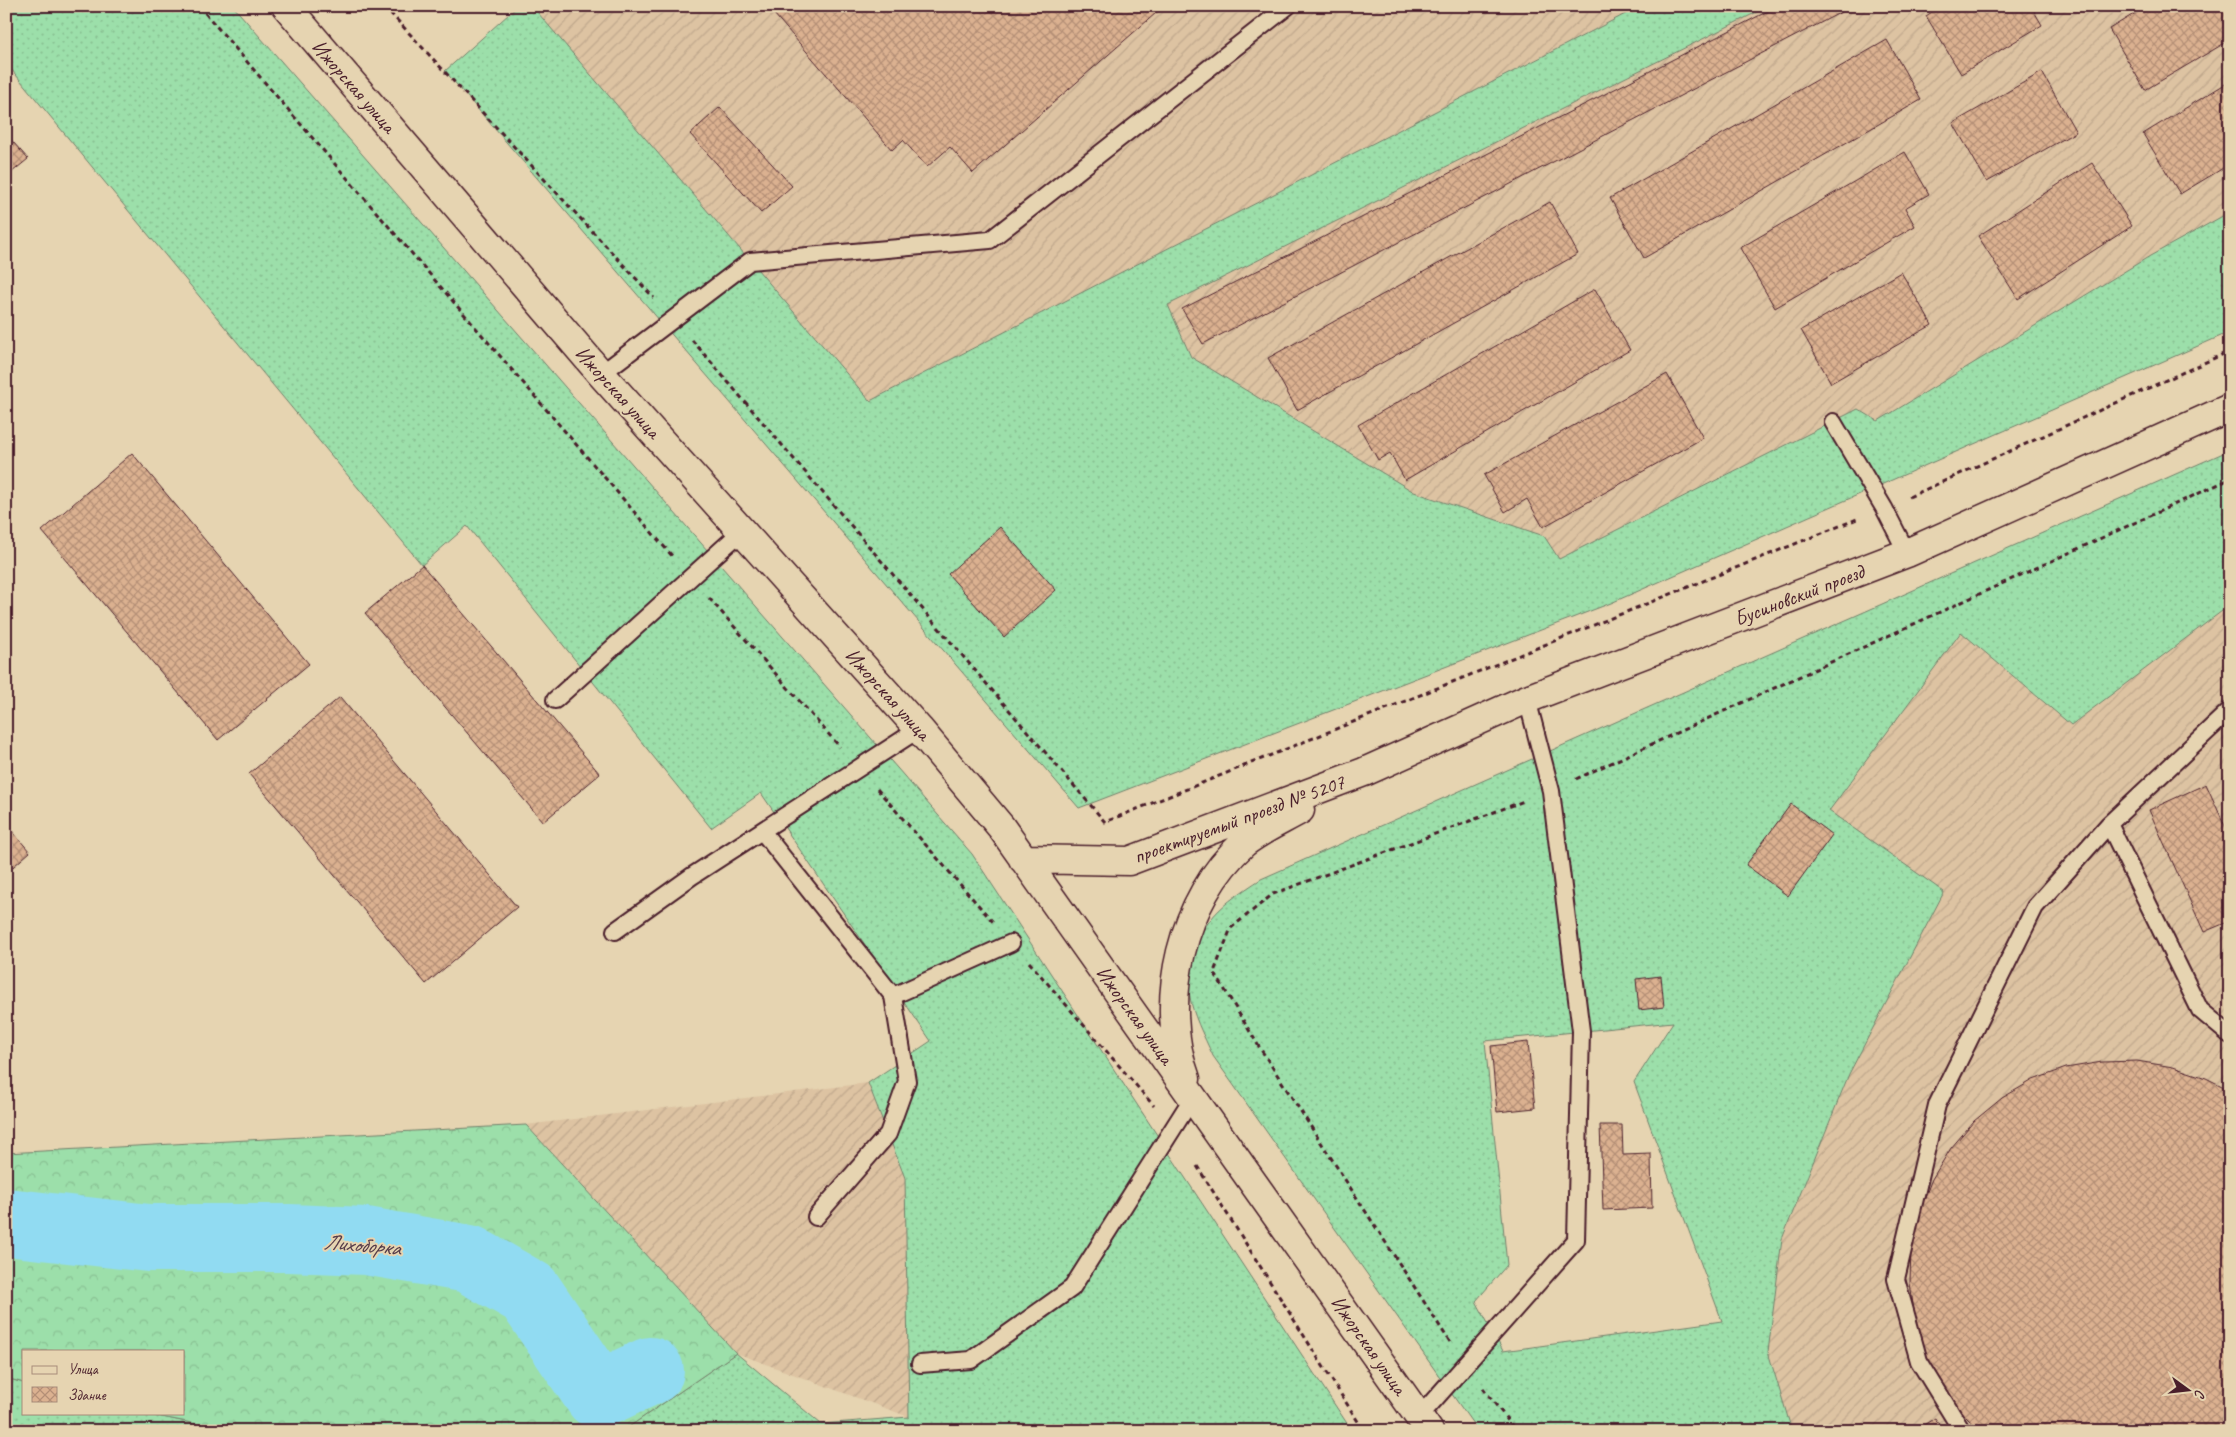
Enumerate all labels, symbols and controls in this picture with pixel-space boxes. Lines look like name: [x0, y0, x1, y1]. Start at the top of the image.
street label: Ижорская улица: [306, 34, 403, 140]
street label: Ижорская улица: [570, 340, 668, 445]
street label: Бусиновский проезд: [1730, 557, 1870, 632]
street label: Ижорская улица: [840, 642, 938, 747]
street label: проектируемый проезд № 5207: [1130, 768, 1350, 869]
street label: Ижорская улица: [1090, 961, 1181, 1071]
water label: Лихоборка: [323, 1228, 404, 1262]
street label: Ижорская улица: [1325, 1290, 1414, 1402]
legend: [22, 1350, 185, 1414]
text: Улица: [68, 1360, 99, 1379]
north arrow: [2164, 1364, 2214, 1414]
text: Здание: [68, 1386, 107, 1405]
text: С: [2190, 1388, 2209, 1401]

